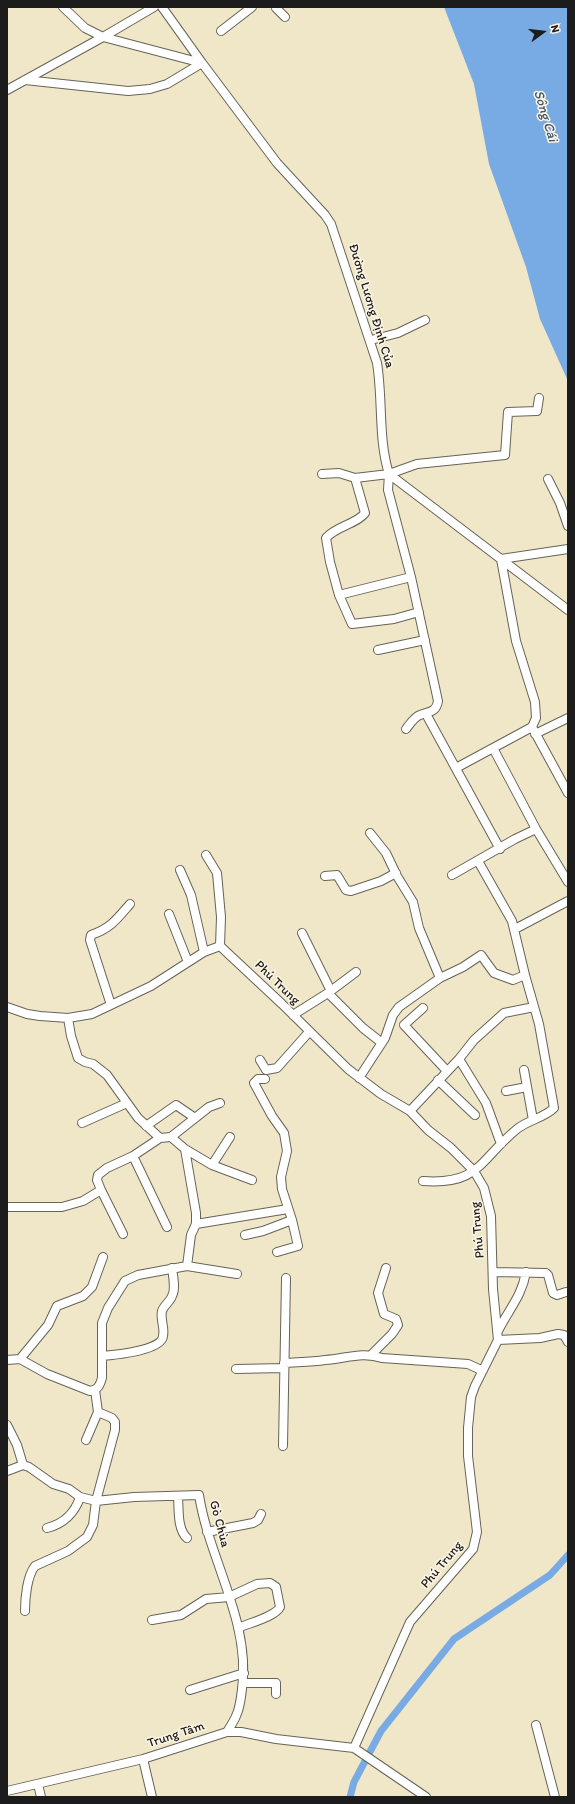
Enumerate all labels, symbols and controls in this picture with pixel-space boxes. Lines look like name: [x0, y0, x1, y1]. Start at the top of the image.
north arrow: [523, 12, 563, 52]
text: N: [548, 23, 562, 34]
water label: Sông Cái: [529, 88, 561, 144]
street label: Đường Lương Định Của: [345, 242, 397, 370]
street label: Phú Trung: [251, 958, 303, 1008]
street label: Phú Trung: [468, 1201, 488, 1259]
street label: Gò Chùa: [205, 1499, 233, 1549]
street label: Phú Trung: [418, 1538, 466, 1592]
street label: Trung Tâm: [146, 1718, 206, 1752]

